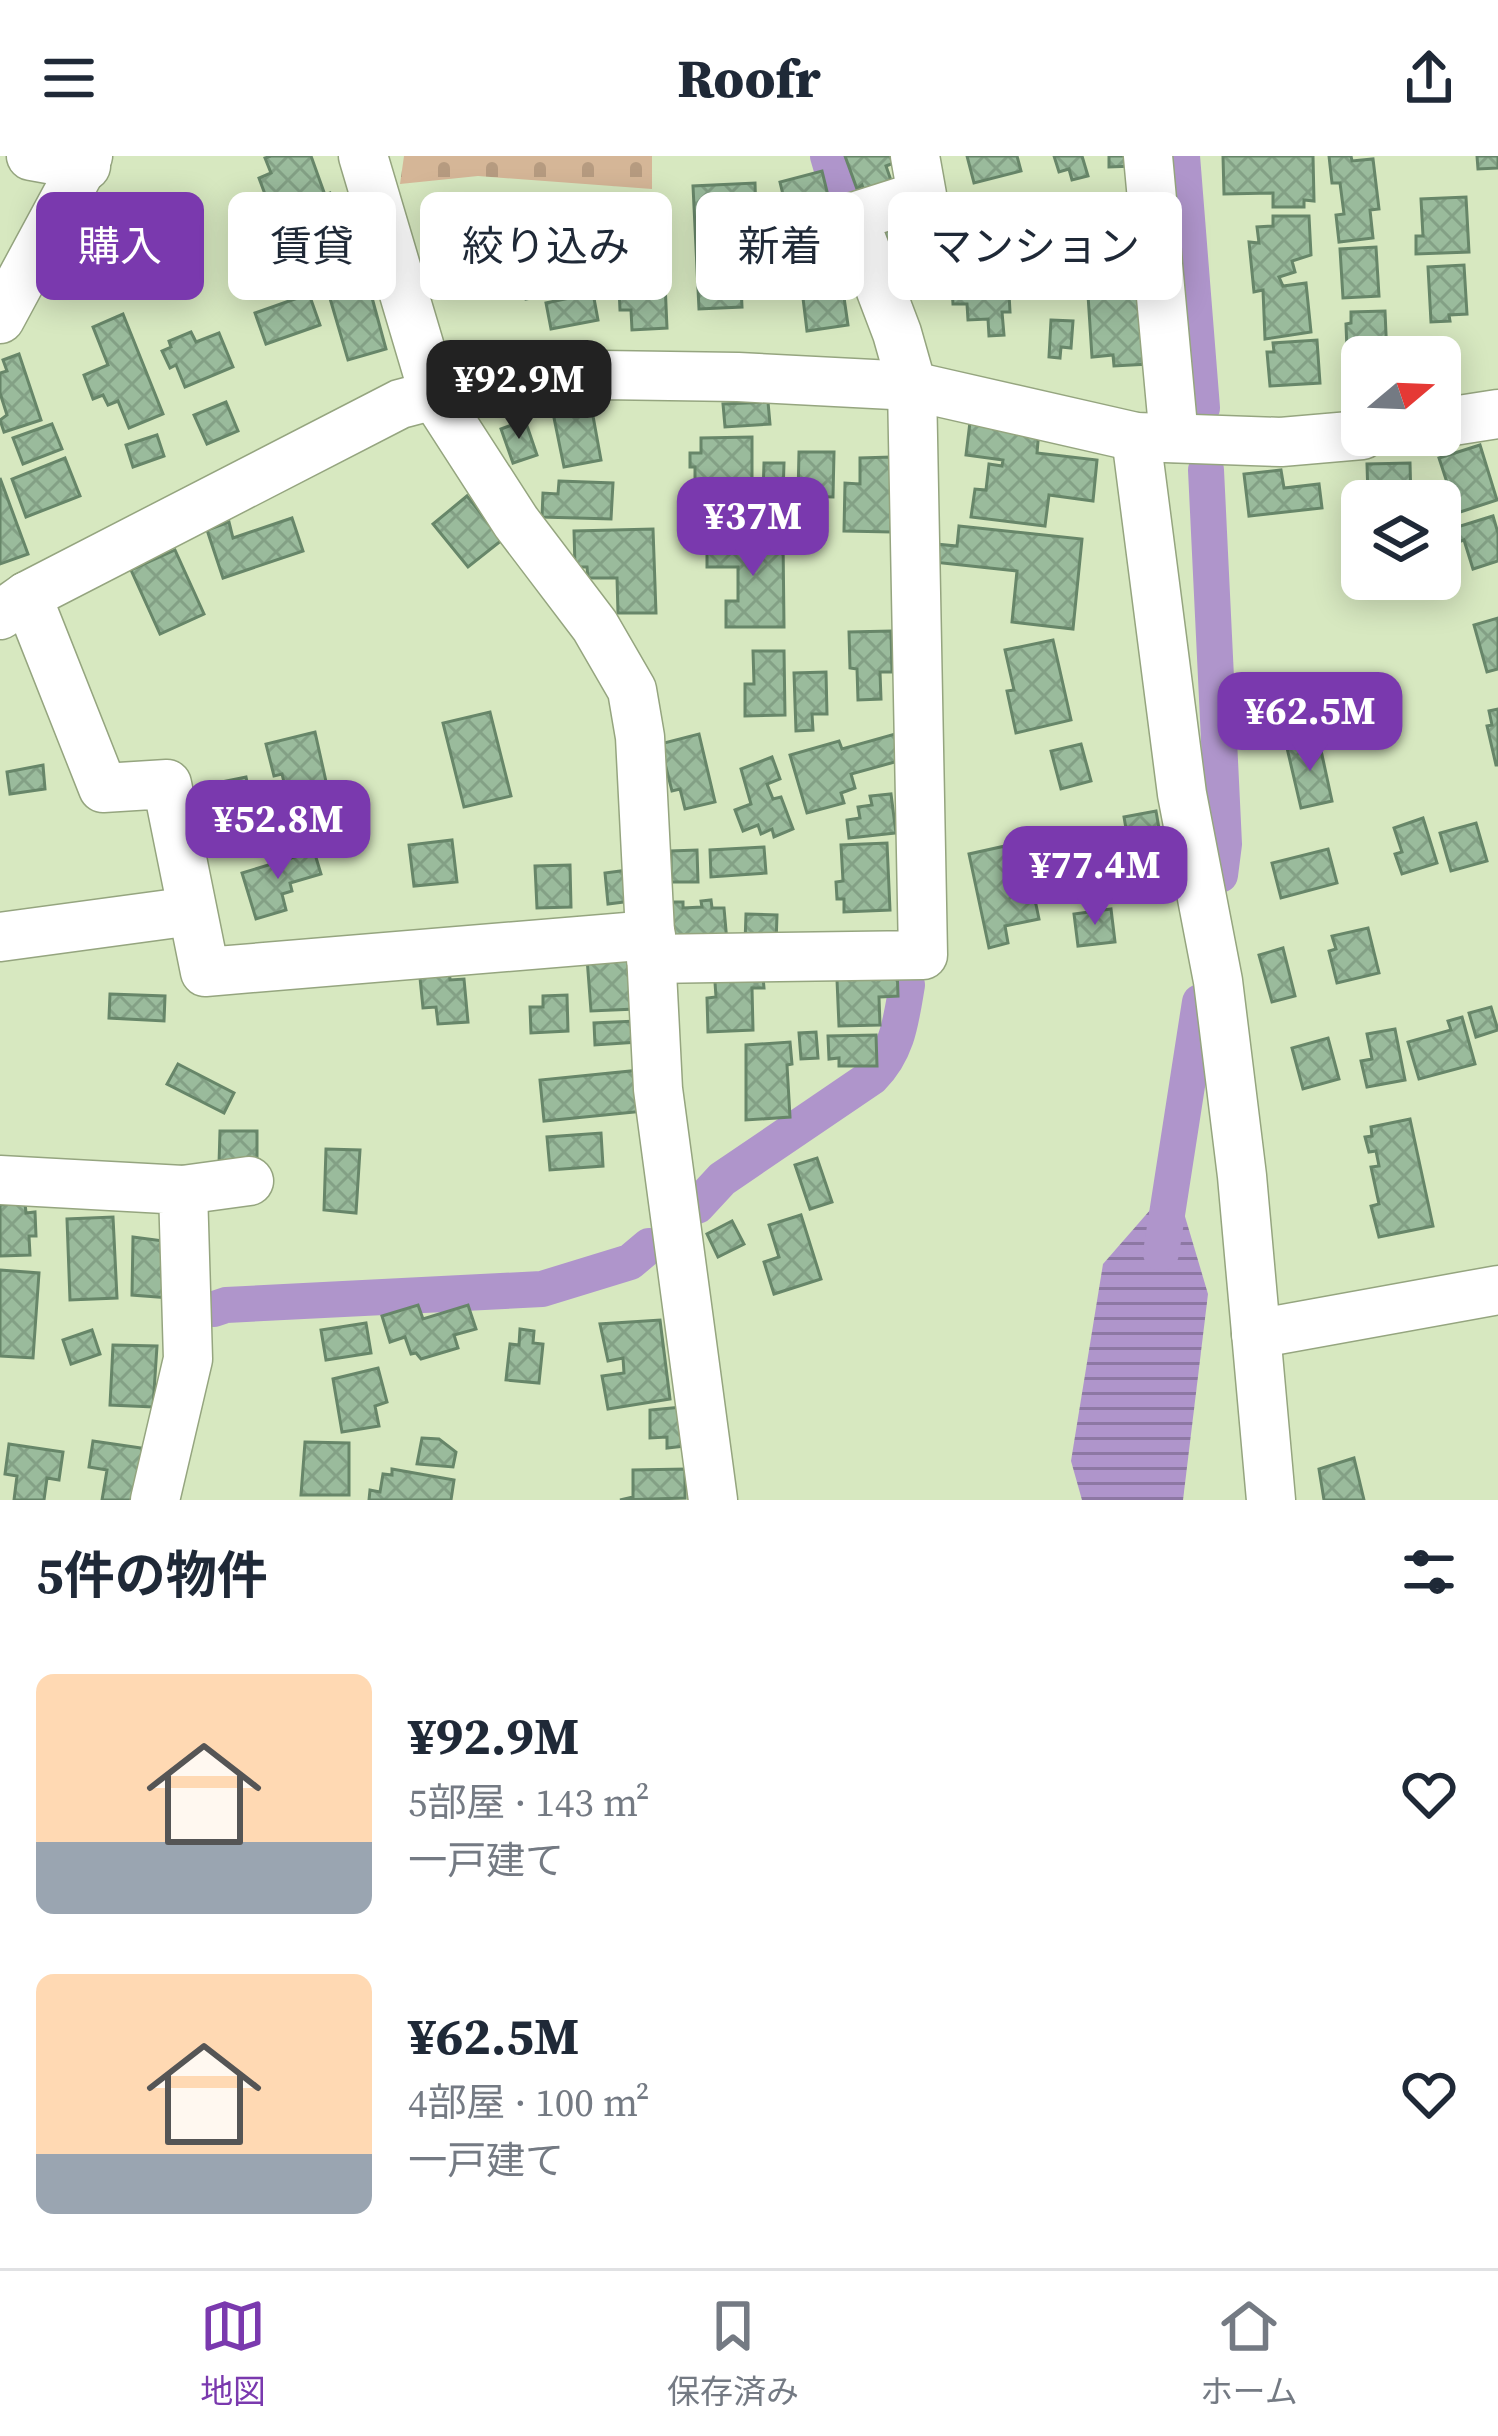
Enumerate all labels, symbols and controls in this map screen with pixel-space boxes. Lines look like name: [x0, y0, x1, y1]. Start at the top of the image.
text: Roofr: [677, 41, 821, 115]
icon: menu: [36, 45, 102, 111]
icon: share: [1396, 45, 1462, 111]
chip: 購入: [36, 192, 204, 300]
chip: 賃貸: [228, 192, 396, 300]
chip: 絞り込み: [420, 192, 672, 300]
chip: 新着: [696, 192, 864, 300]
chip: マンション: [888, 192, 1182, 300]
north arrow: [1341, 336, 1461, 456]
map controls: [1341, 336, 1461, 600]
pin: ¥92.9M: [421, 340, 617, 442]
text: ¥92.9M: [453, 352, 585, 405]
pin: ¥37M: [682, 477, 824, 579]
button: layers: [1341, 480, 1461, 600]
text: ¥37M: [704, 489, 802, 542]
pin: ¥62.5M: [1212, 672, 1408, 774]
text: ¥62.5M: [1244, 684, 1376, 737]
pin: ¥52.8M: [180, 780, 376, 882]
text: ¥52.8M: [212, 792, 344, 845]
pin: ¥77.4M: [997, 826, 1193, 928]
text: ¥77.4M: [1029, 838, 1161, 891]
icon: filters: [1396, 1539, 1462, 1605]
text: 5件の物件: [36, 1540, 268, 1610]
text: ¥92.9M: [408, 1701, 580, 1771]
icon: home: [132, 1722, 276, 1866]
icon: heart: [1396, 1761, 1462, 1827]
text: 5部屋 · 143 m²: [408, 1776, 650, 1829]
text: 一戸建て: [408, 1834, 564, 1887]
text: ¥62.5M: [408, 2001, 580, 2071]
icon: home: [132, 2022, 276, 2166]
icon: heart: [1396, 2061, 1462, 2127]
text: 4部屋 · 100 m²: [408, 2076, 650, 2129]
text: 一戸建て: [408, 2134, 564, 2187]
tab: 地図: [200, 2293, 266, 2414]
tab: 保存済み: [667, 2293, 799, 2414]
tab: ホーム: [1200, 2293, 1298, 2414]

